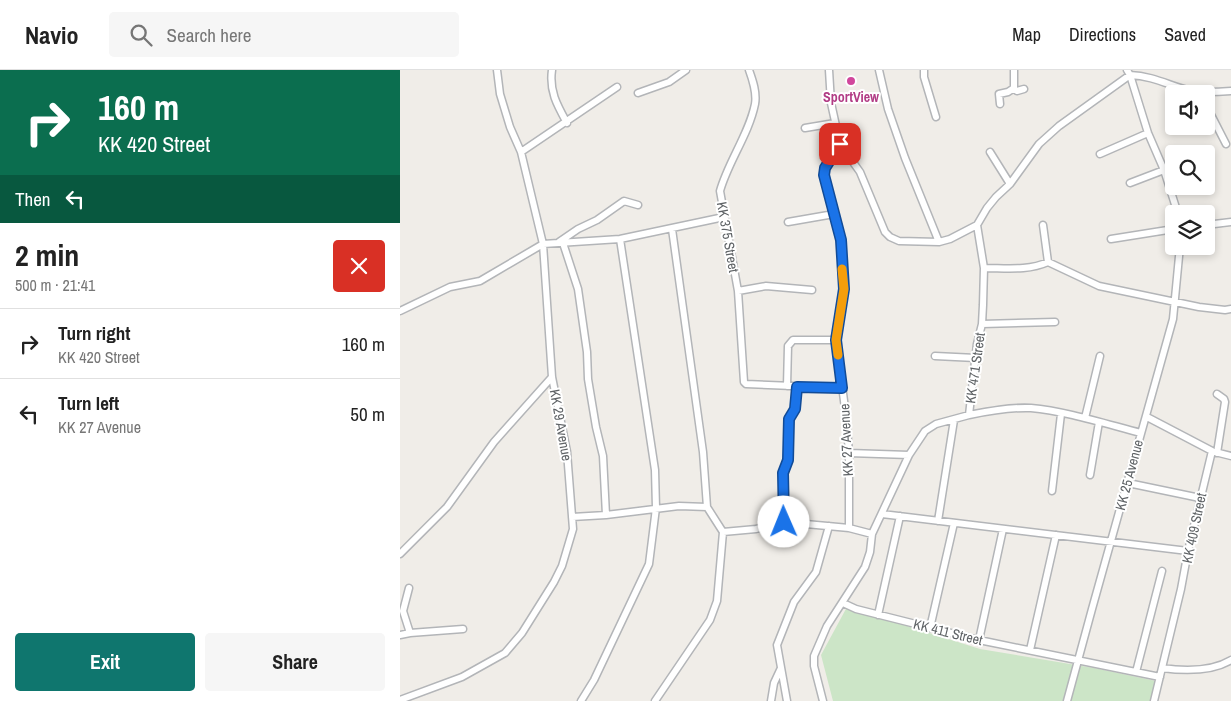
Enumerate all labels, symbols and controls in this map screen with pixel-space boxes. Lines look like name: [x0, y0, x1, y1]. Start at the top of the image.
search box: [109, 12, 459, 57]
text: Navio: [25, 19, 79, 51]
icon: search: [127, 21, 155, 49]
text: Search here: [167, 22, 251, 48]
text: Map: [1012, 22, 1041, 47]
text: Directions: [1069, 22, 1136, 47]
text: Saved: [1164, 22, 1206, 47]
marker: SportView: [845, 75, 857, 87]
text: 160 m: [98, 84, 179, 131]
map controls: [1165, 85, 1215, 255]
button: sound: [1165, 85, 1215, 135]
place label: SportView: [823, 88, 879, 106]
icon: right: [15, 90, 80, 155]
pin: [819, 123, 861, 165]
text: KK 420 Street: [98, 129, 210, 159]
icon: arrive: [826, 130, 854, 158]
button: search: [1165, 145, 1215, 195]
icon: left: [61, 185, 89, 213]
text: Then: [15, 186, 51, 212]
street label: KK 375 Street: [713, 200, 743, 274]
button: layers: [1165, 205, 1215, 255]
text: 2 min: [15, 235, 79, 275]
button: close: [333, 240, 385, 292]
text: 500 m · 21:41: [15, 274, 95, 296]
text: Turn right: [58, 320, 130, 346]
icon: right: [15, 330, 43, 358]
text: 160 m: [342, 331, 385, 357]
street label: KK 471 Street: [961, 331, 989, 405]
text: KK 420 Street: [58, 346, 140, 368]
street label: KK 29 Avenue: [546, 388, 576, 462]
text: Turn left: [58, 390, 119, 416]
icon: left: [15, 400, 43, 428]
text: 50 m: [350, 401, 385, 427]
street label: KK 27 Avenue: [835, 403, 857, 477]
text: KK 27 Avenue: [58, 416, 141, 438]
street label: KK 25 Avenue: [1111, 438, 1147, 512]
street label: KK 409 Street: [1178, 491, 1210, 565]
position arrow: [757, 495, 809, 547]
street label: KK 411 Street: [912, 615, 984, 649]
button: Exit: [15, 633, 195, 691]
button: Share: [205, 633, 385, 691]

